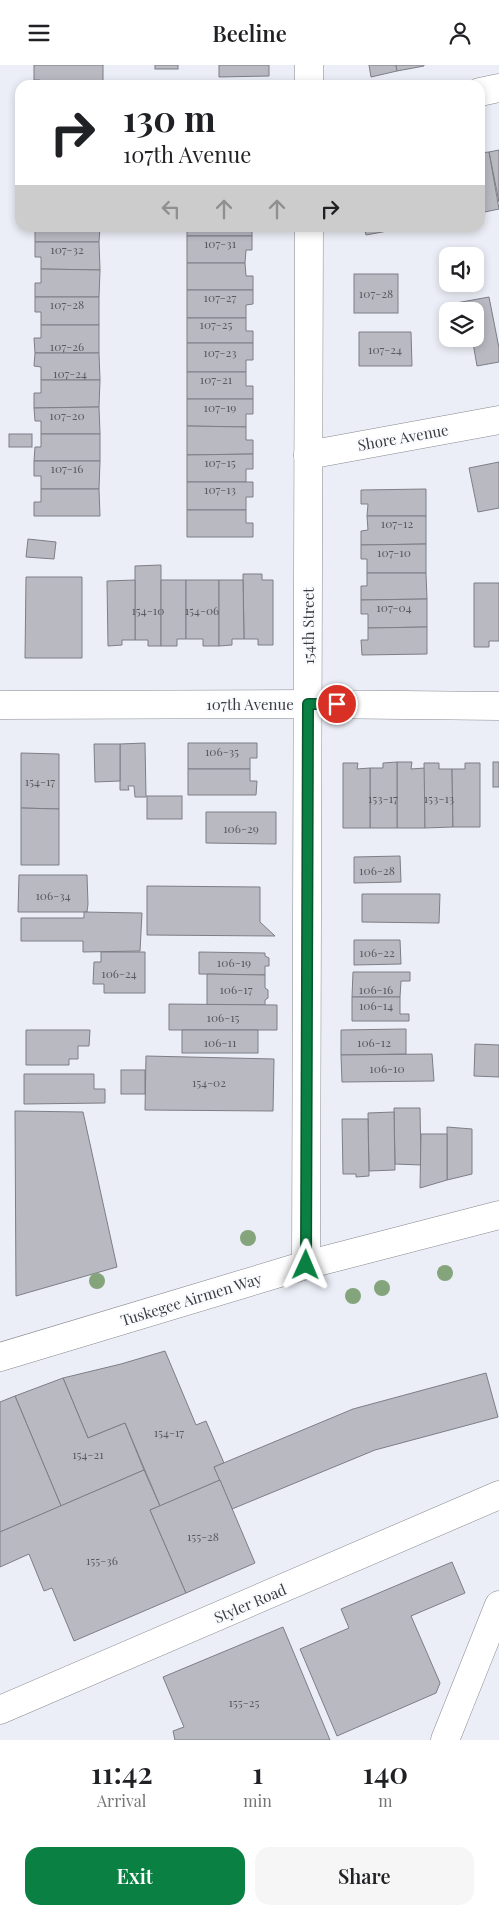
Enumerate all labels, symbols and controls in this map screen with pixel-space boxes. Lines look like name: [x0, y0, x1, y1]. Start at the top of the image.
text: Beeline: [212, 18, 287, 48]
icon: menu: [25, 19, 53, 47]
icon: person: [446, 19, 474, 47]
text: 130 m: [123, 94, 216, 141]
icon: right: [40, 100, 105, 165]
text: 107th Avenue: [123, 139, 251, 169]
icon: left: [157, 195, 185, 223]
icon: ahead: [210, 195, 238, 223]
icon: ahead: [263, 195, 291, 223]
icon: right: [316, 195, 344, 223]
house number: 107-31: [204, 235, 237, 251]
house number: 107-32: [50, 241, 84, 257]
map controls: [439, 247, 484, 347]
button: sound: [439, 247, 484, 292]
house number: 107-28: [359, 285, 393, 301]
house number: 107-27: [204, 289, 237, 305]
house number: 107-28: [50, 296, 84, 312]
button: layers: [439, 302, 484, 347]
house number: 107-25: [199, 316, 233, 332]
house number: 107-26: [50, 338, 84, 354]
house number: 107-24: [368, 341, 402, 357]
house number: 107-23: [203, 344, 237, 360]
house number: 107-24: [53, 365, 87, 381]
house number: 107-21: [200, 371, 233, 387]
house number: 107-19: [204, 399, 236, 415]
house number: 107-20: [49, 407, 85, 423]
street label: Shore Avenue: [356, 419, 450, 455]
house number: 107-15: [204, 454, 236, 470]
house number: 107-16: [50, 460, 84, 476]
house number: 107-13: [204, 481, 236, 497]
house number: 107-12: [381, 515, 414, 531]
house number: 107-10: [377, 544, 411, 560]
street label: 154th Street: [298, 587, 318, 665]
house number: 107-04: [376, 599, 412, 615]
house number: 154-10: [132, 602, 164, 618]
house number: 154-06: [185, 602, 219, 618]
pin: [316, 683, 358, 725]
icon: arrive: [323, 690, 351, 718]
street label: 107th Avenue: [206, 694, 294, 714]
house number: 106-35: [205, 743, 239, 759]
house number: 154-17: [25, 773, 55, 789]
house number: 153-17: [368, 790, 398, 806]
house number: 153-13: [424, 790, 454, 806]
house number: 106-29: [223, 820, 259, 836]
house number: 106-28: [359, 862, 395, 878]
house number: 106-34: [35, 887, 71, 903]
house number: 106-22: [359, 944, 395, 960]
house number: 106-19: [217, 954, 251, 970]
house number: 106-24: [101, 965, 137, 981]
house number: 106-17: [219, 981, 253, 997]
house number: 106-16: [359, 981, 393, 997]
house number: 106-14: [359, 997, 393, 1013]
house number: 106-15: [206, 1009, 240, 1025]
house number: 106-11: [204, 1034, 237, 1050]
house number: 106-12: [357, 1034, 391, 1050]
house number: 106-10: [369, 1060, 405, 1076]
house number: 154-02: [192, 1074, 226, 1090]
position arrow: [279, 1238, 331, 1290]
street label: Tuskegee Airmen Way: [118, 1268, 264, 1330]
house number: 154-17: [154, 1424, 184, 1440]
house number: 154-21: [72, 1446, 104, 1462]
house number: 155-28: [187, 1528, 219, 1544]
house number: 155-36: [86, 1552, 118, 1568]
street label: Styler Road: [211, 1579, 289, 1627]
house number: 155-25: [229, 1694, 260, 1710]
text: 11:42: [91, 1752, 153, 1792]
text: 1: [252, 1752, 263, 1792]
text: 140: [363, 1752, 408, 1792]
text: Arrival: [97, 1790, 146, 1811]
text: min: [243, 1790, 272, 1811]
text: m: [378, 1790, 393, 1811]
button: Exit: [25, 1847, 245, 1905]
button: Share: [255, 1847, 474, 1905]

